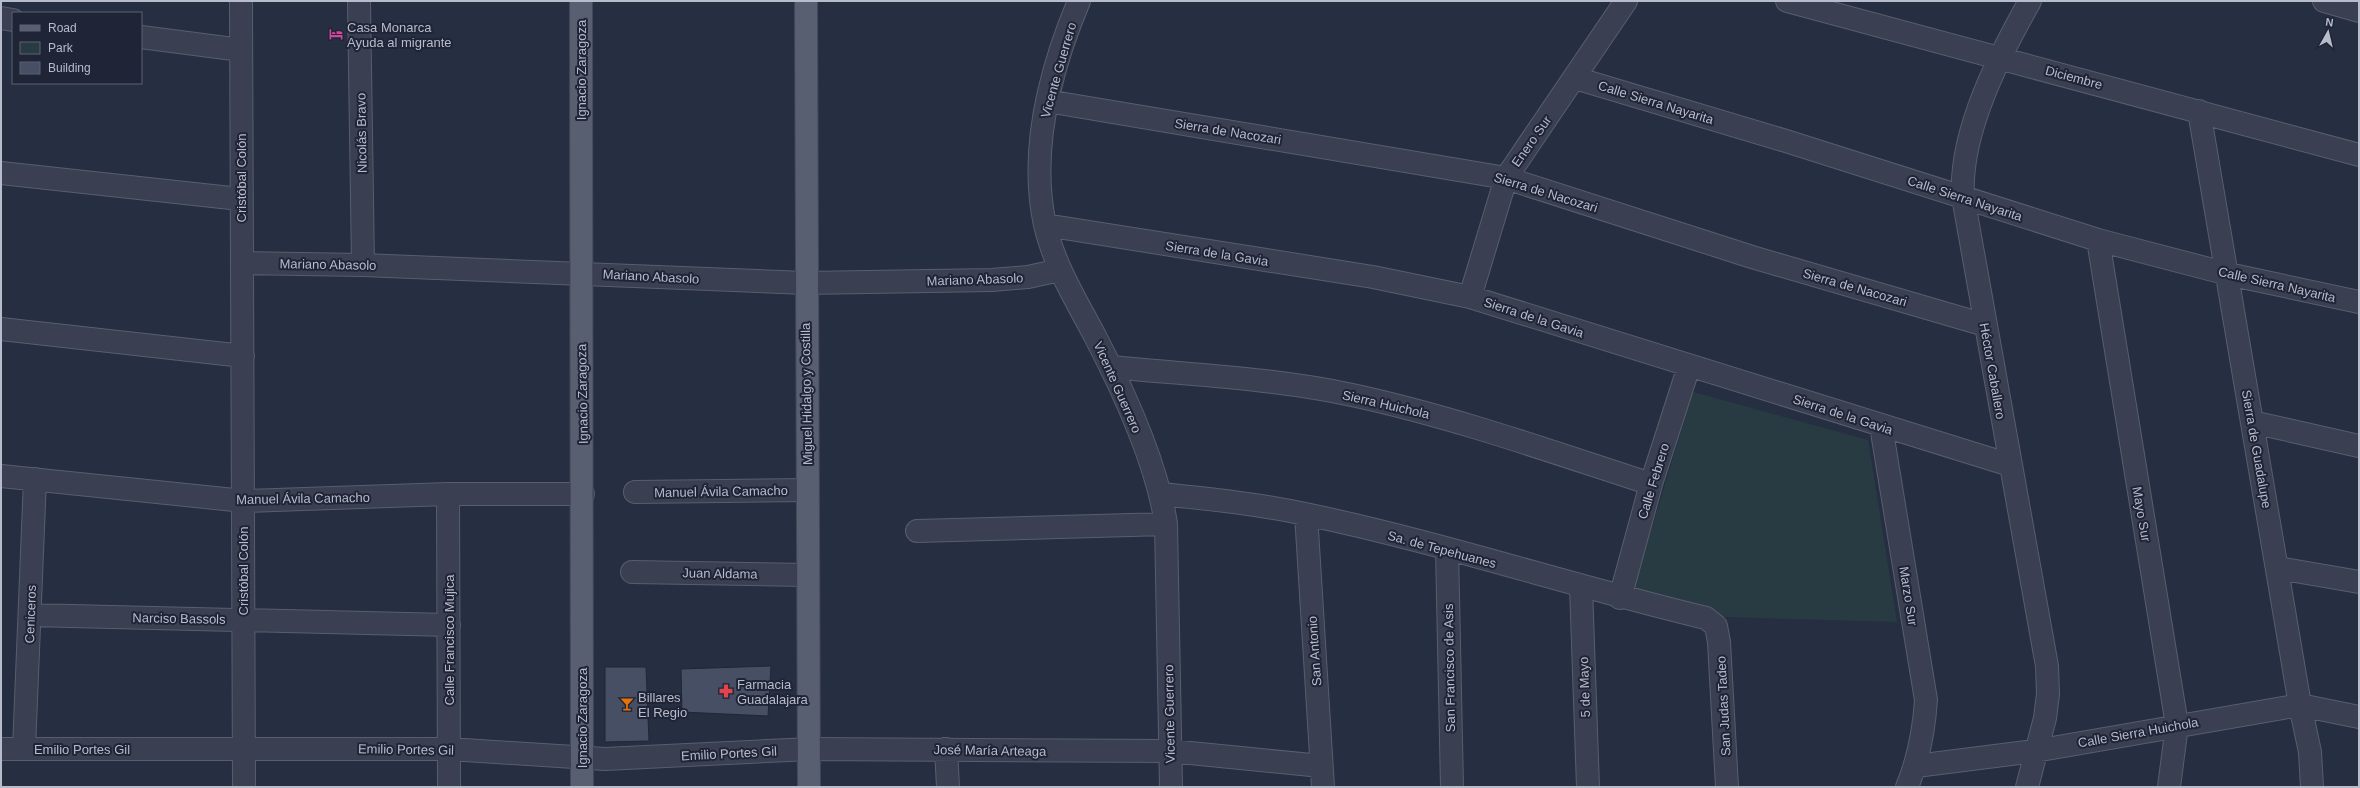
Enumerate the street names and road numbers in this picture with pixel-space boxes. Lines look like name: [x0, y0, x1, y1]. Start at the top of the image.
street label: Ignacio Zaragoza: [574, 19, 589, 120]
street label: Vicente Guerrero: [1038, 21, 1079, 120]
street label: Diciembre: [2044, 63, 2104, 92]
street label: Calle Sierra Nayarita: [1596, 78, 1716, 127]
street label: Nicolás Bravo: [353, 93, 370, 173]
street label: Enero Sur: [1508, 112, 1555, 170]
street label: Sierra de Nacozari: [1174, 116, 1282, 147]
street label: Cristóbal Colón: [234, 134, 249, 222]
street label: Sierra de Nacozari: [1492, 170, 1600, 215]
street label: Calle Sierra Nayarita: [1905, 173, 2025, 224]
street label: Sierra de la Gavia: [1164, 238, 1270, 269]
street label: Mariano Abasolo: [279, 256, 377, 273]
street label: Calle Sierra Nayarita: [2217, 264, 2338, 305]
street label: Sierra de Nacozari: [1801, 265, 1909, 310]
street label: Mariano Abasolo: [602, 266, 700, 287]
street label: Mariano Abasolo: [926, 270, 1024, 289]
street label: Sierra de la Gavia: [1482, 294, 1586, 341]
street label: Miguel Hidalgo y Costilla: [798, 322, 815, 465]
street label: Héctor Caballero: [1977, 322, 2008, 420]
street label: Vicente Guerrero: [1091, 339, 1144, 435]
street label: Ignacio Zaragoza: [574, 343, 591, 444]
street label: Sierra Huichola: [1341, 387, 1432, 422]
street label: Sierra de Guadalupe: [2239, 389, 2274, 509]
street label: Sierra de la Gavia: [1791, 391, 1895, 438]
street label: Calle Febrero: [1635, 441, 1672, 521]
street label: Manuel Ávila Camacho: [654, 483, 788, 500]
street label: Mayo Sur: [2129, 485, 2154, 543]
street label: Manuel Ávila Camacho: [236, 490, 370, 507]
street label: Cristóbal Colón: [236, 527, 251, 615]
street label: Sa. de Tepehuanes: [1386, 528, 1498, 571]
street label: Juan Aldama: [682, 565, 758, 582]
street label: Marzo Sur: [1896, 565, 1921, 628]
street label: Calle Francisco Mujica: [442, 574, 457, 705]
street label: Ceniceros: [22, 584, 39, 644]
street label: San Francisco de Asis: [1441, 603, 1458, 732]
street label: Narciso Bassols: [132, 610, 226, 627]
street label: San Antonio: [1305, 615, 1324, 686]
street label: 5 de Mayo: [1576, 656, 1593, 718]
street label: San Judas Tadeo: [1713, 656, 1734, 756]
street label: Vicente Guerrero: [1161, 664, 1178, 763]
street label: Ignacio Zaragoza: [575, 667, 590, 768]
street label: Calle Sierra Huichola: [2077, 714, 2200, 750]
street label: Emilio Portes Gil: [358, 741, 454, 758]
street label: Emilio Portes Gil: [34, 742, 130, 757]
street label: José María Arteaga: [934, 742, 1047, 759]
street label: Emilio Portes Gil: [681, 743, 778, 764]

